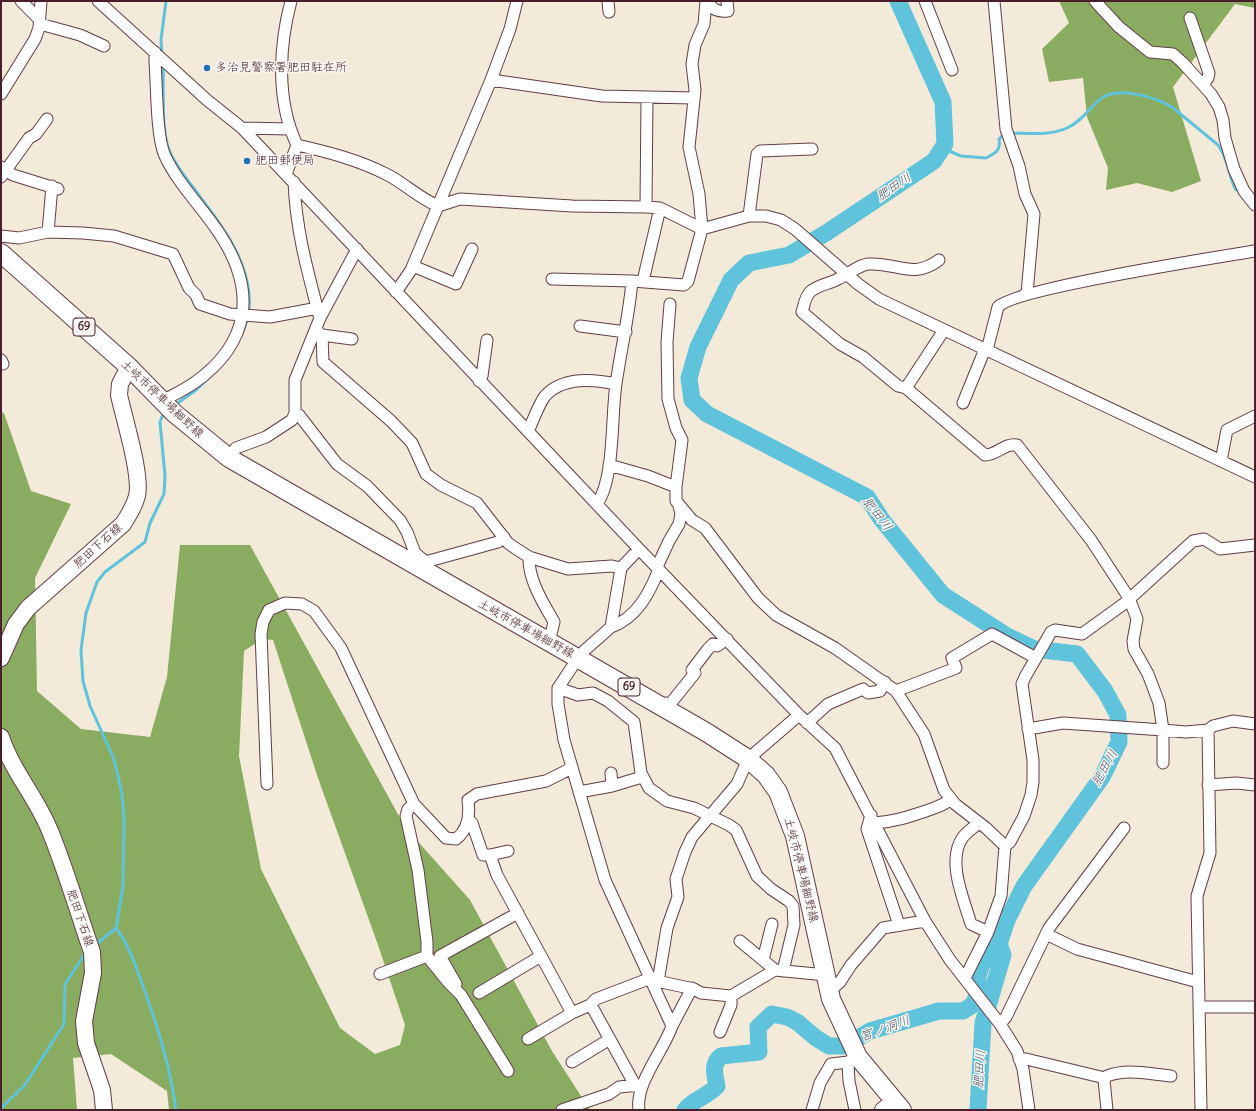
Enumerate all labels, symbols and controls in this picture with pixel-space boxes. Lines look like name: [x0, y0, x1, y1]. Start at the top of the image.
place label: 多治見警察署肥田駐在所: [215, 61, 347, 75]
marker: 多治見警察署肥田駐在所: [202, 63, 212, 73]
place label: 肥田郵便局: [255, 154, 315, 168]
marker: 肥田郵便局: [242, 156, 252, 166]
water label: 肥田川: [873, 170, 915, 204]
road number: 69: [73, 318, 95, 336]
street label: 土岐市停車場細野線: [118, 357, 206, 441]
water label: 肥田川: [859, 494, 895, 534]
street label: 肥田下石線: [71, 521, 125, 571]
street label: 土岐市停車場細野線: [475, 597, 577, 661]
road number: 69: [618, 678, 640, 696]
water label: 肥田川: [1089, 747, 1121, 789]
street label: 土岐市停車場細野線: [781, 816, 821, 924]
street label: 肥田下石線: [63, 887, 97, 949]
water label: 宮ノ洞川: [858, 1013, 912, 1045]
water label: 肥田川: [971, 1049, 989, 1089]

